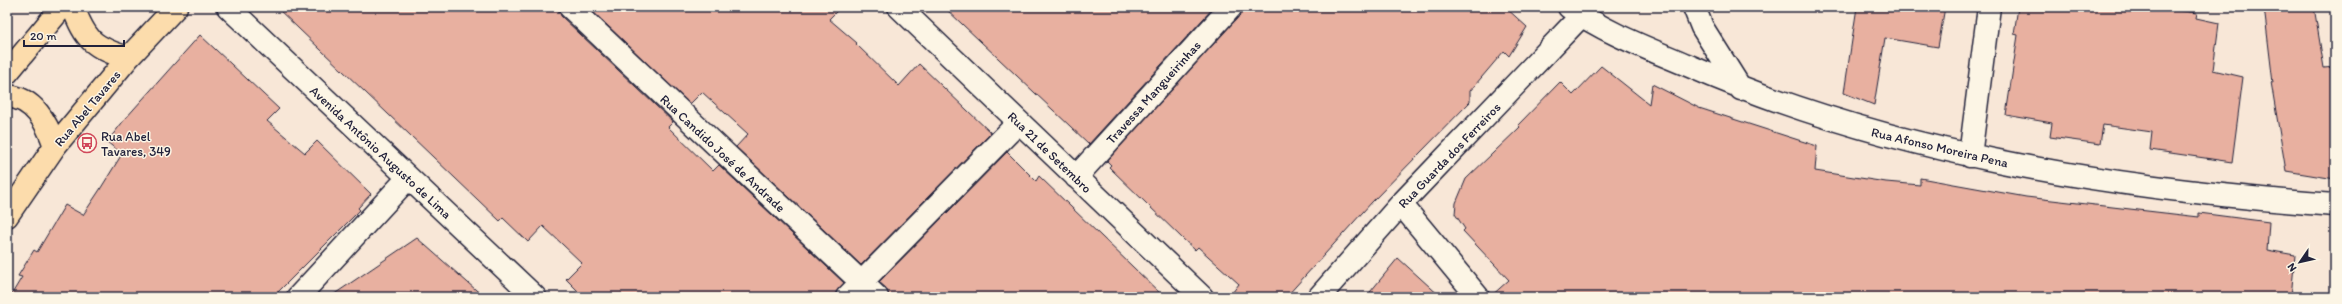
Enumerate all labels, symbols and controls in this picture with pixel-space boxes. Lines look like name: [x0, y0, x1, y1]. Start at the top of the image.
scale bar: [24, 22, 124, 48]
text: 20 m: [30, 29, 57, 43]
street label: Travessa Mangueirinhas: [1103, 37, 1204, 147]
street label: Rua Abel Tavares: [51, 67, 124, 149]
street label: Avenida Antônio Augusto de Lima: [307, 83, 455, 222]
street label: Rua Candido José de Andrade: [657, 92, 788, 215]
street label: Rua Guarda dos Ferreiros: [1395, 99, 1504, 211]
street label: Rua 21 de Setembro: [1005, 109, 1095, 196]
street label: Rua Afonso Moreira Pena: [1870, 124, 2010, 171]
place label: Rua Abel Tavares, 349: [101, 129, 171, 159]
bus stop icon: Rua Abel Tavares, 349: [76, 132, 98, 154]
north arrow: [2280, 242, 2320, 282]
text: N: [2285, 261, 2300, 274]

